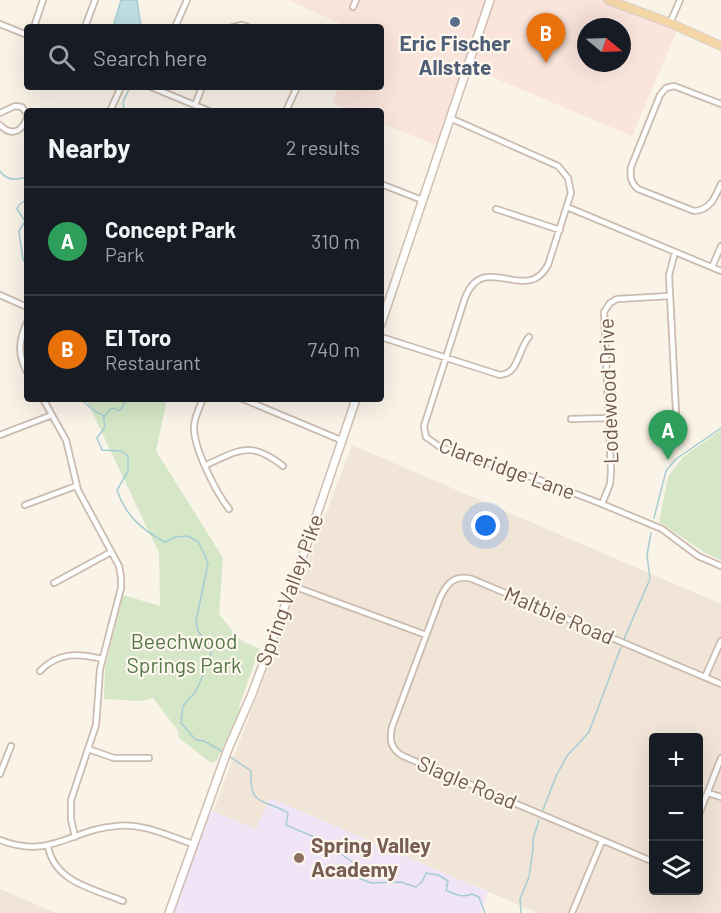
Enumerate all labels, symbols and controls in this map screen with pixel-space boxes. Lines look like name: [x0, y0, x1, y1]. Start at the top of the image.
pin: B: [526, 14, 566, 63]
marker: Eric Fischer Allstate: [448, 15, 462, 29]
north arrow: [577, 18, 631, 72]
search box: [24, 24, 384, 90]
place label: Eric Fischer Allstate: [399, 30, 511, 79]
icon: search: [45, 41, 78, 74]
text: Search here: [93, 44, 207, 70]
text: Nearby: [48, 132, 130, 163]
text: 2 results: [286, 135, 360, 159]
text: Concept Park: [105, 216, 236, 242]
text: A: [61, 229, 74, 253]
text: 310 m: [311, 229, 360, 253]
text: Park: [105, 242, 144, 266]
street label: Lodewood Drive: [592, 318, 623, 464]
text: El Toro: [105, 324, 171, 350]
text: B: [61, 337, 74, 361]
text: 740 m: [308, 337, 360, 361]
text: Restaurant: [105, 350, 201, 374]
pin: A: [648, 410, 688, 460]
street label: Clareridge Lane: [436, 431, 579, 504]
street label: Spring Valley Pike: [250, 510, 328, 669]
your location: [471, 511, 500, 540]
street label: Maltbie Road: [501, 580, 618, 649]
park label: Beechwood Springs Park: [127, 628, 241, 677]
map controls: [649, 733, 703, 895]
button: +: [649, 733, 703, 787]
street label: Slagle Road: [414, 749, 521, 814]
button: −: [649, 787, 703, 841]
place label: Spring Valley Academy: [311, 832, 431, 881]
button: layers: [649, 841, 703, 895]
marker: Spring Valley Academy: [292, 851, 306, 865]

